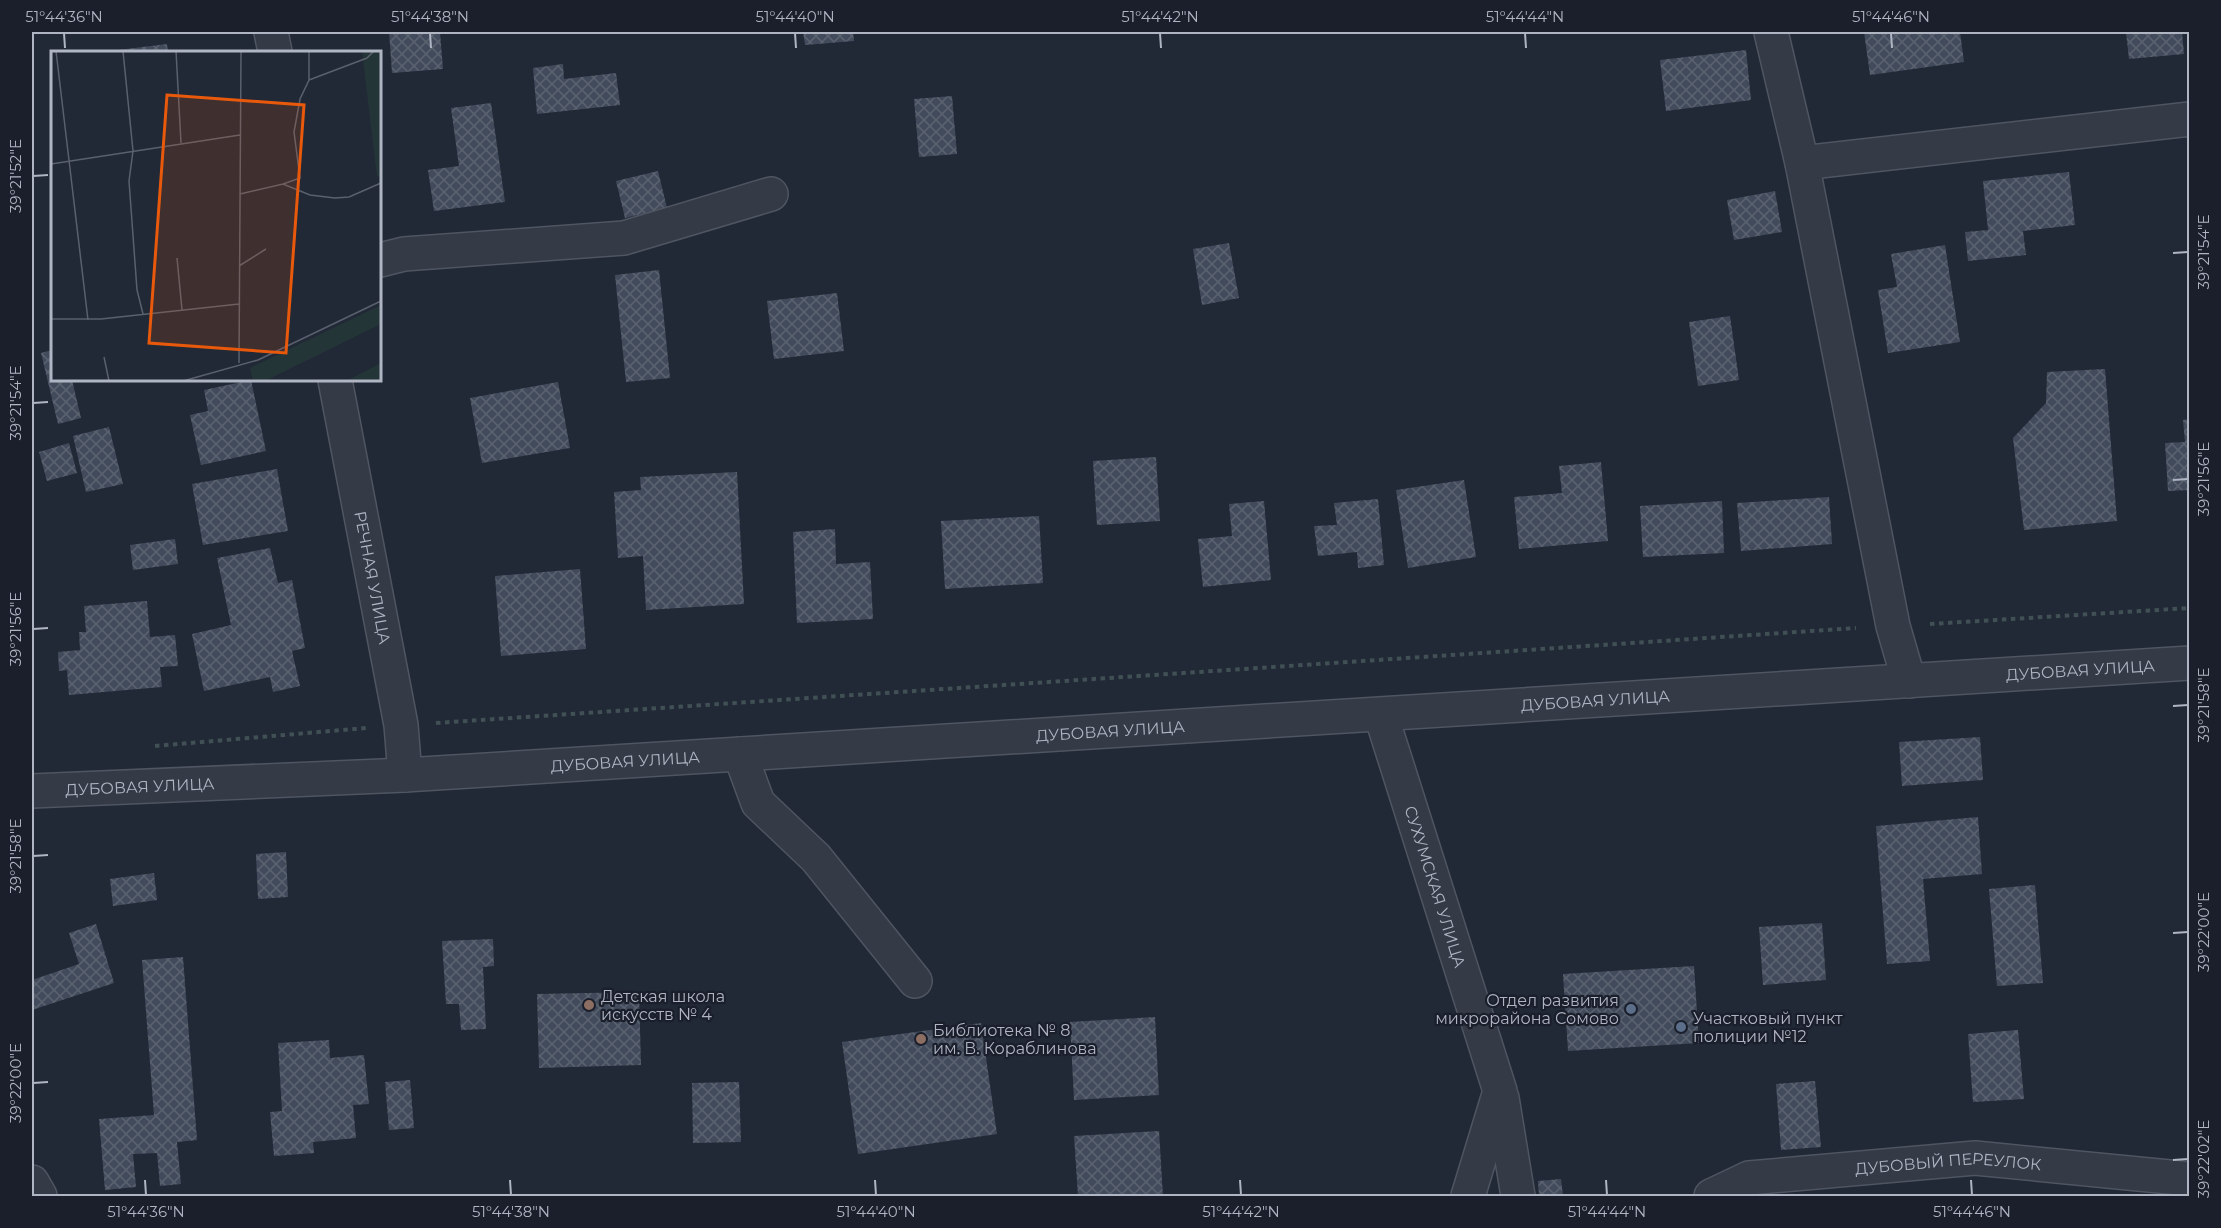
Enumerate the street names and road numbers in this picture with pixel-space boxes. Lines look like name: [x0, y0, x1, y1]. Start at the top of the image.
street label: РЕЧНАЯ УЛИЦА: [351, 509, 395, 646]
street label: ДУБОВАЯ УЛИЦА: [2005, 656, 2156, 684]
street label: ДУБОВАЯ УЛИЦА: [1520, 686, 1670, 714]
street label: ДУБОВАЯ УЛИЦА: [1035, 717, 1185, 745]
street label: ДУБОВАЯ УЛИЦА: [550, 747, 700, 775]
street label: ДУБОВАЯ УЛИЦА: [65, 774, 215, 799]
street label: СУХУМСКАЯ УЛИЦА: [1401, 803, 1470, 970]
street label: ДУБОВЫЙ ПЕРЕУЛОК: [1854, 1148, 2042, 1178]

